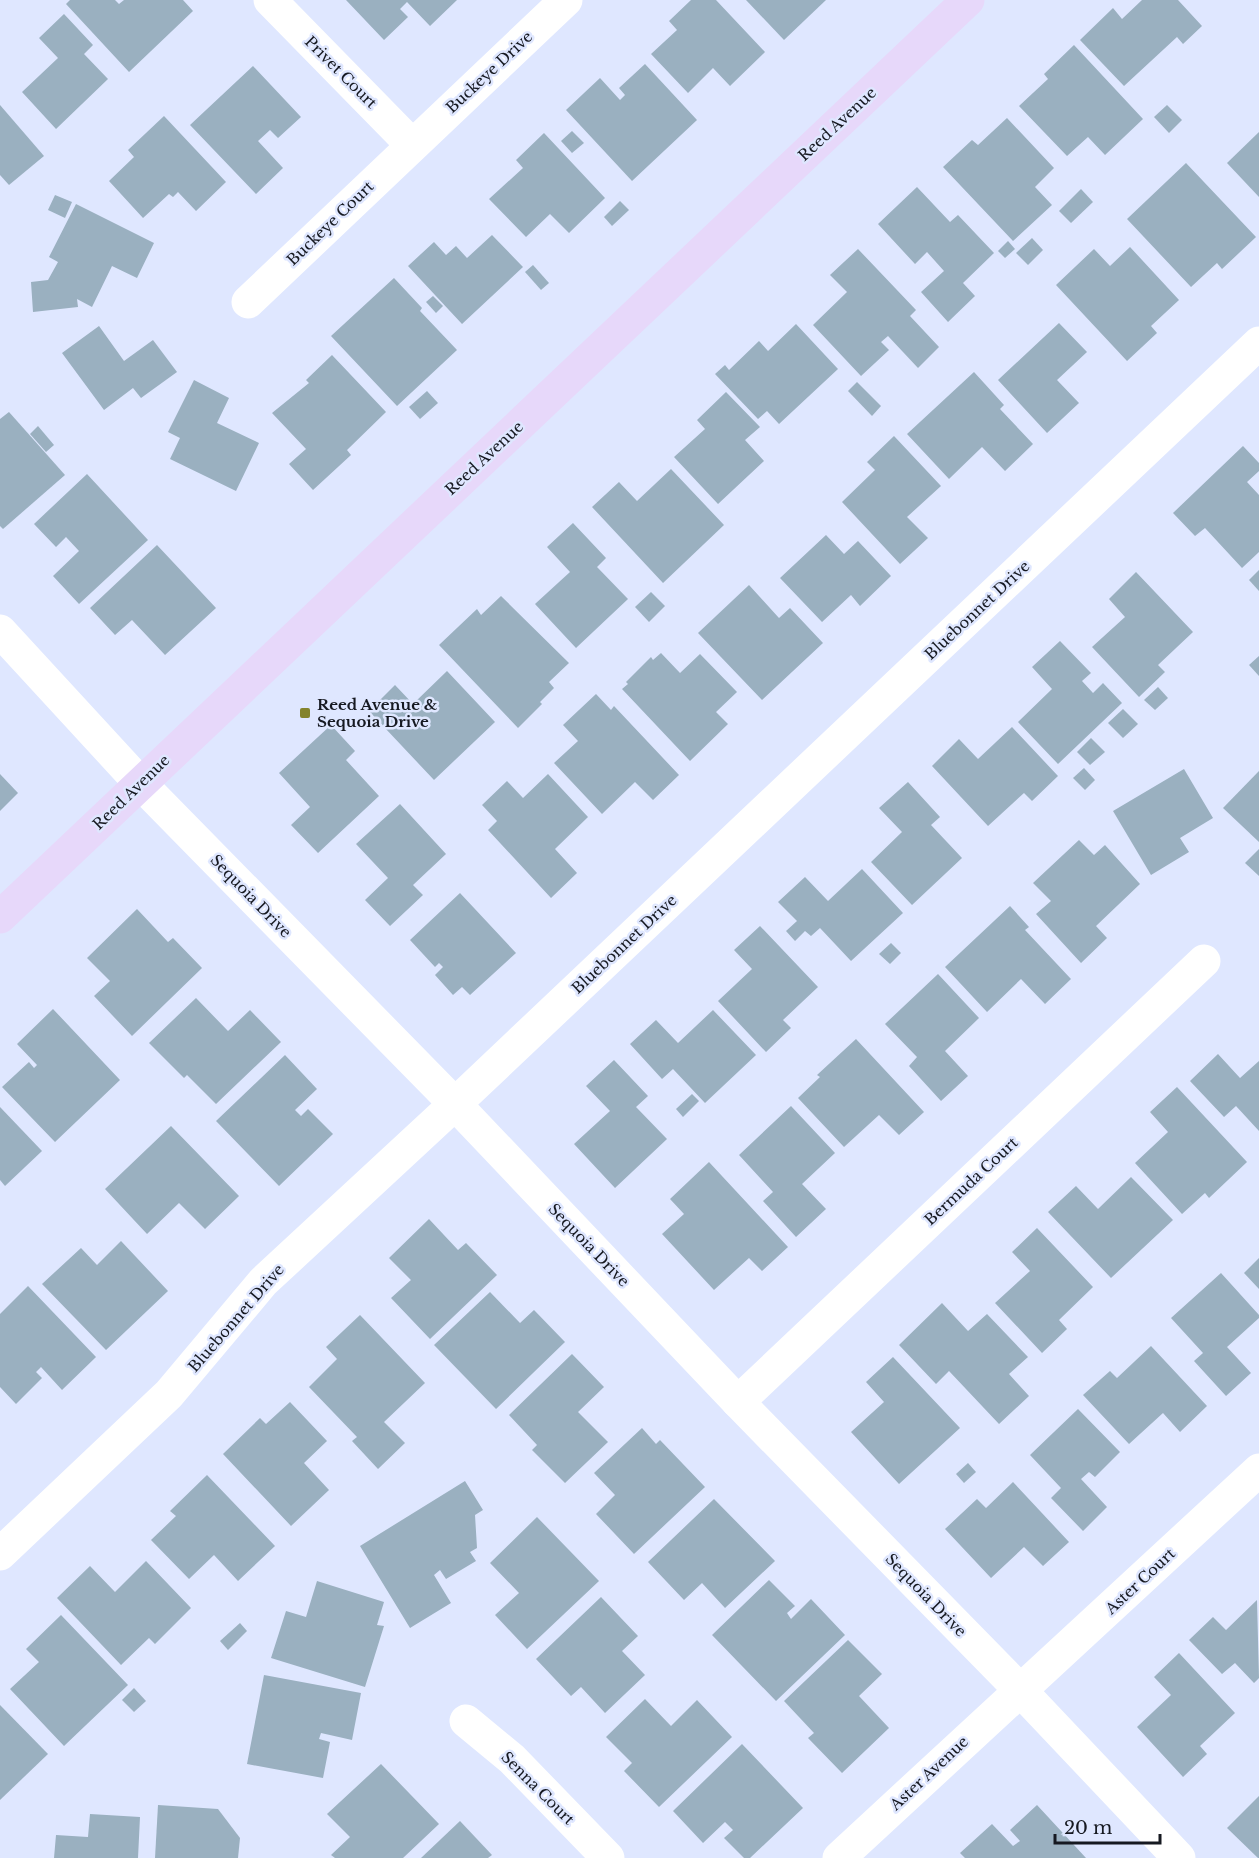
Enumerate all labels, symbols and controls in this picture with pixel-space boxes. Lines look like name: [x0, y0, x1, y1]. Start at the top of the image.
street label: Buckeye Drive: [442, 27, 536, 117]
street label: Privet Court: [301, 32, 381, 112]
street label: Reed Avenue: [794, 83, 880, 165]
street label: Buckeye Court: [283, 177, 378, 269]
street label: Reed Avenue: [441, 417, 527, 499]
street label: Bluebonnet Drive: [921, 556, 1033, 664]
place label: Reed Avenue & Sequoia Drive: [317, 695, 437, 731]
marker: Reed Avenue & Sequoia Drive: [298, 706, 312, 720]
street label: Reed Avenue: [88, 750, 174, 834]
street label: Sequoia Drive: [207, 850, 295, 942]
street label: Bluebonnet Drive: [568, 890, 680, 998]
street label: Bermuda Court: [920, 1133, 1022, 1229]
street label: Sequoia Drive: [545, 1199, 633, 1291]
street label: Bluebonnet Drive: [184, 1260, 288, 1376]
street label: Aster Court: [1100, 1544, 1179, 1619]
street label: Sequoia Drive: [882, 1549, 970, 1641]
street label: Aster Avenue: [885, 1732, 972, 1815]
street label: Senna Court: [497, 1747, 579, 1829]
scale bar: [1055, 1807, 1160, 1845]
text: 20 m: [1064, 1817, 1112, 1839]

